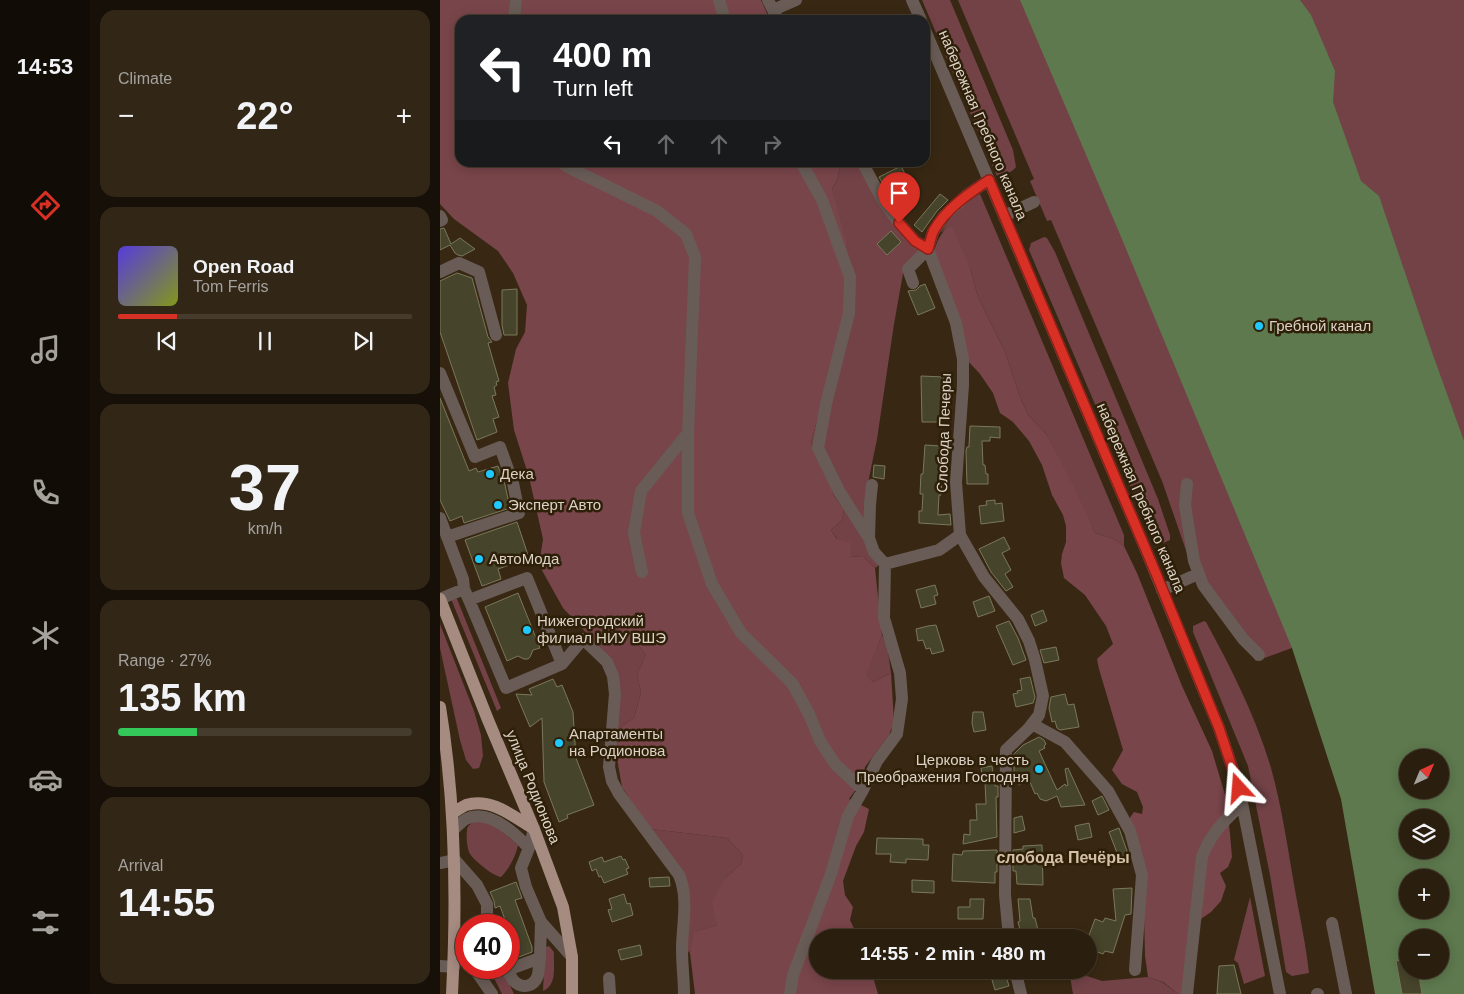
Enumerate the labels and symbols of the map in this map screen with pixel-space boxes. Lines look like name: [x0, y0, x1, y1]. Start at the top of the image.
street label: набережная Гребного канала: [936, 27, 1031, 223]
pin: [878, 172, 920, 223]
place label: Гребной канал: [1269, 317, 1371, 334]
marker: Гребной канал: [1253, 320, 1265, 332]
street label: Слобода Печеры: [933, 373, 954, 493]
street label: набережная Гребного канала: [1094, 400, 1189, 596]
place label: Дека: [500, 465, 534, 482]
marker: Дека: [484, 468, 496, 480]
place label: Эксперт Авто: [508, 496, 601, 513]
marker: Эксперт Авто: [492, 499, 504, 511]
place label: АвтоМода: [489, 550, 560, 567]
marker: АвтоМода: [473, 553, 485, 565]
place label: Нижегородский филиал НИУ ВШЭ: [537, 612, 666, 646]
marker: Нижегородский филиал НИУ ВШЭ: [521, 624, 533, 636]
place label: Апартаменты на Родионова: [569, 725, 666, 759]
street label: улица Родионова: [503, 728, 564, 847]
marker: Апартаменты на Родионова: [553, 737, 565, 749]
north arrow: [1399, 749, 1449, 799]
place label: Церковь в честь Преображения Господня: [856, 751, 1029, 785]
position arrow: [1212, 761, 1264, 813]
marker: Церковь в честь Преображения Господня: [1033, 763, 1045, 775]
district label: слобода Печёры: [996, 849, 1130, 866]
speed limit sign: 40: [455, 914, 520, 979]

